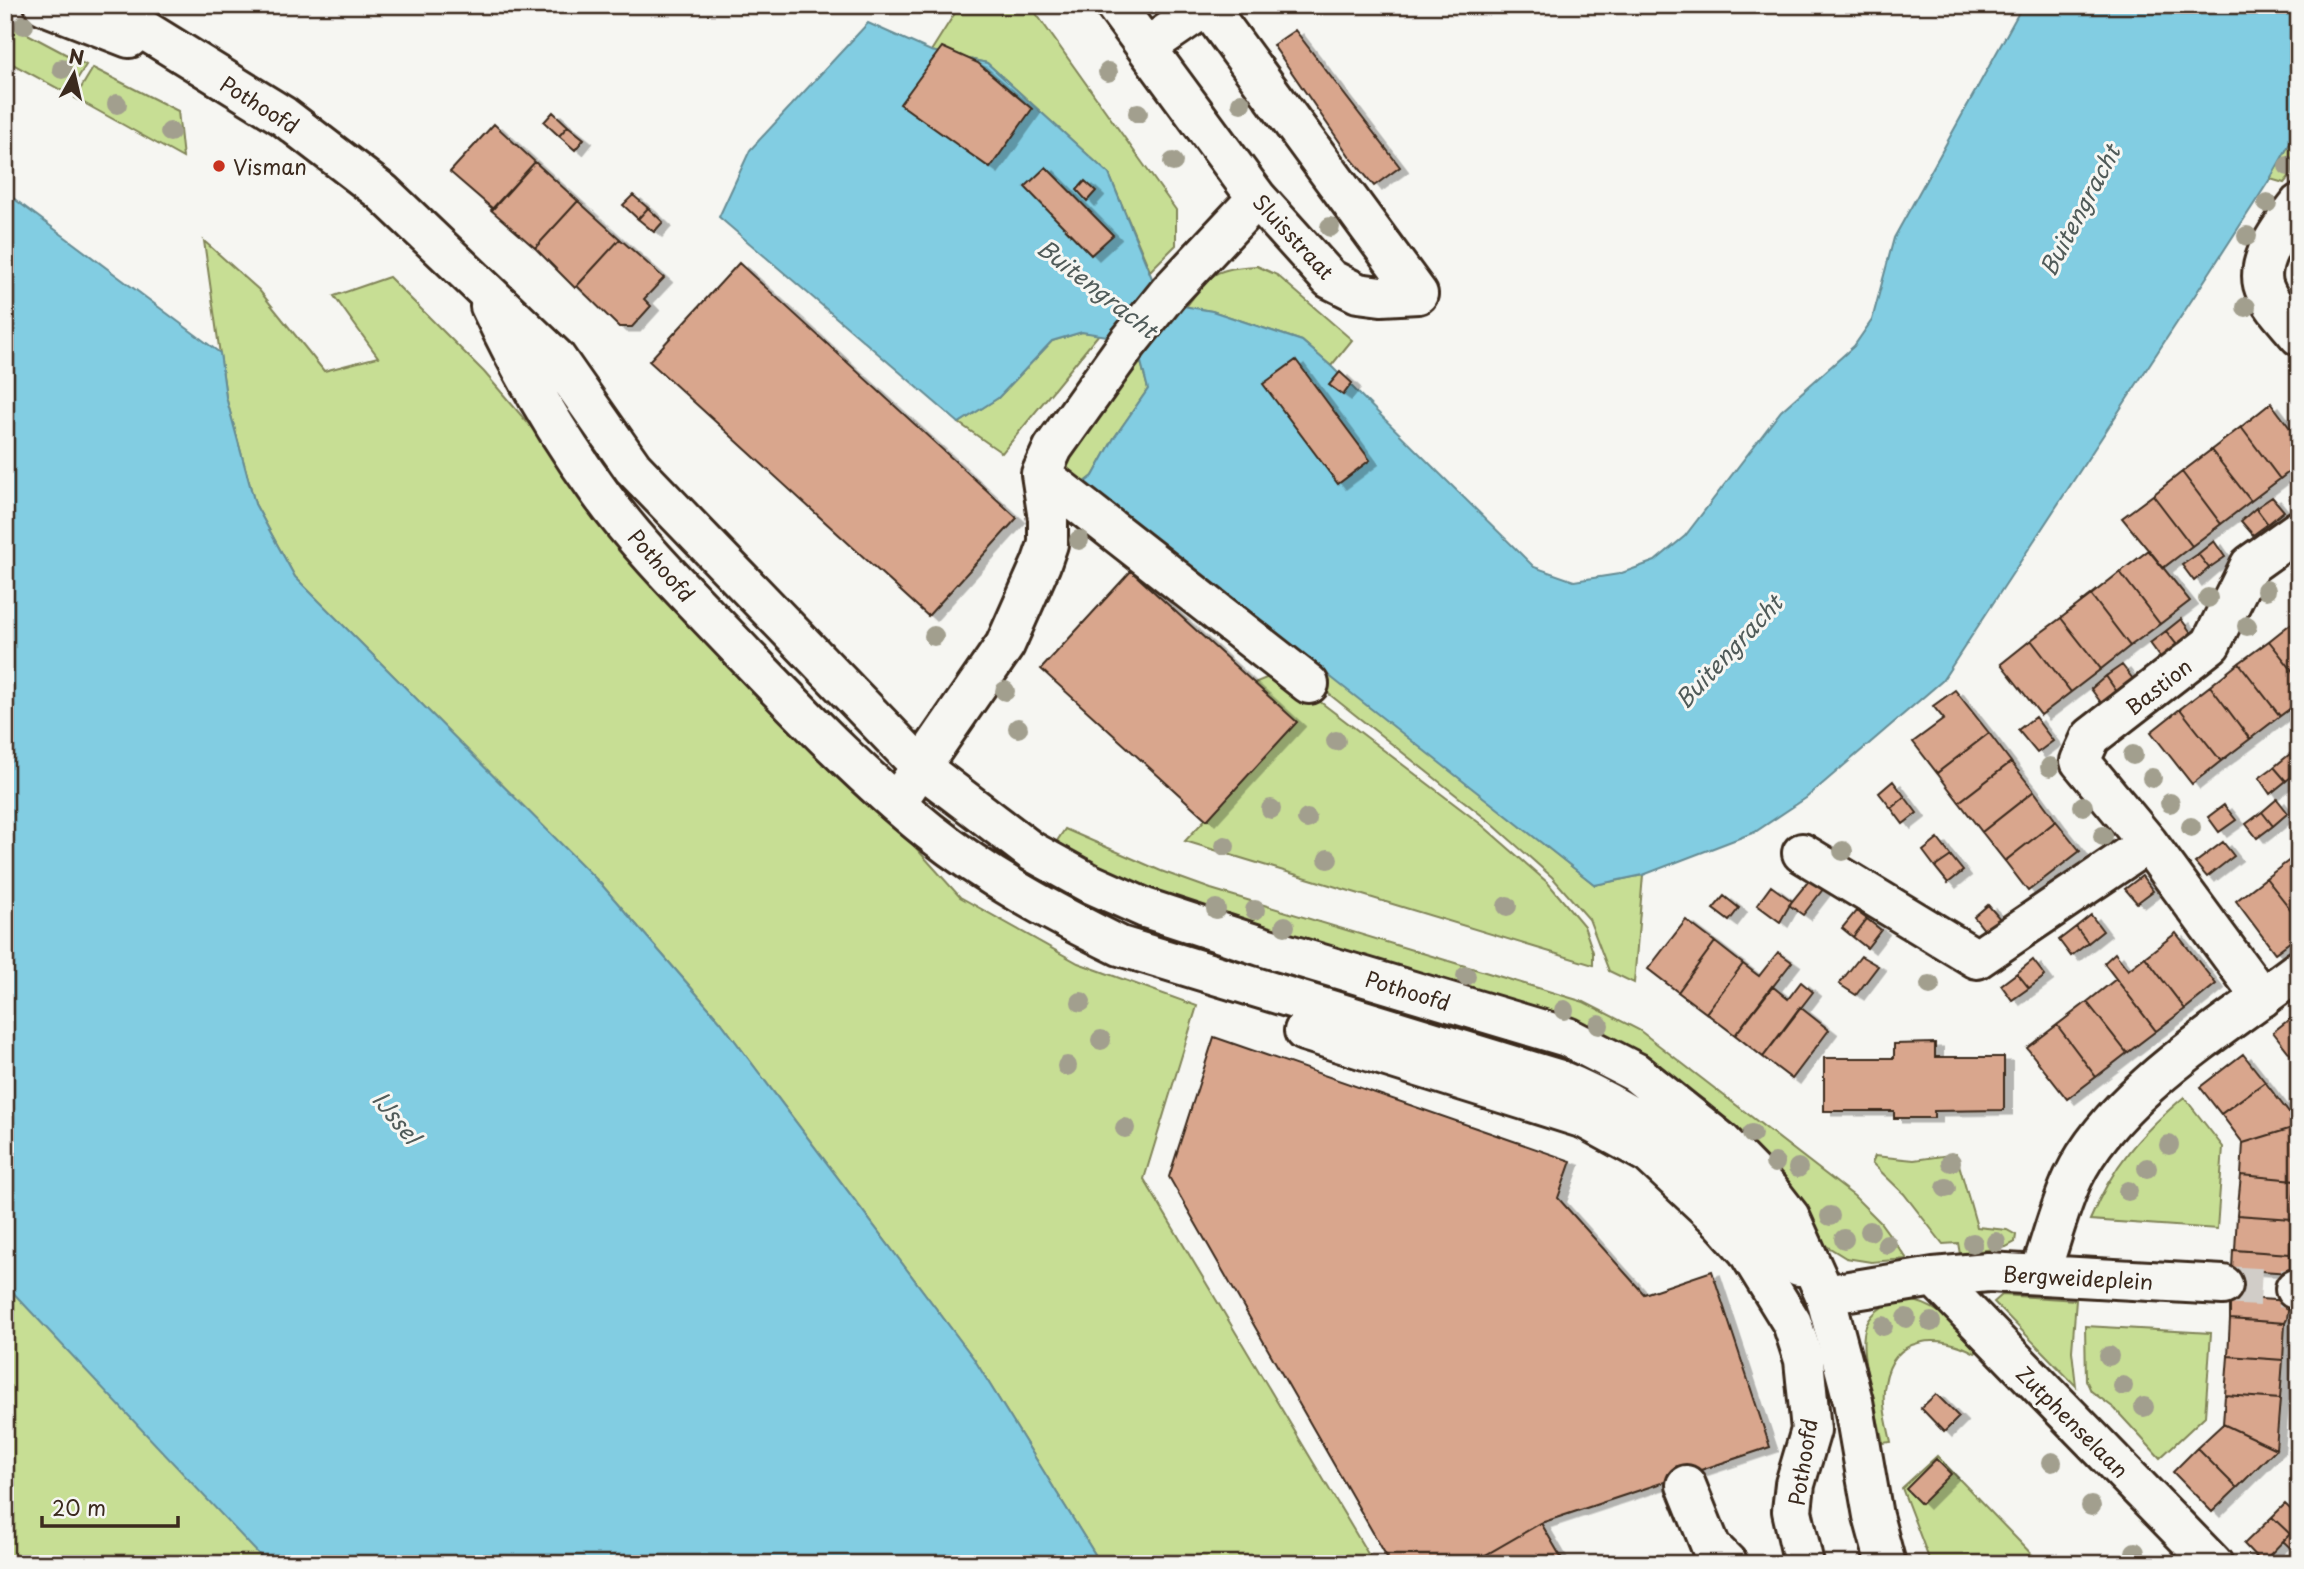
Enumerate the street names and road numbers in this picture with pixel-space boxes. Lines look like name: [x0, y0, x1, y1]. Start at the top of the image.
street label: Pothoofd: [215, 67, 305, 141]
street label: Sluisstraat: [1246, 186, 1342, 286]
street label: Pothoofd: [621, 522, 703, 608]
street label: Bastion: [2118, 650, 2198, 722]
street label: Pothoofd: [1362, 962, 1454, 1018]
street label: Bergweideplein: [2002, 1257, 2154, 1297]
street label: Zutphenselaan: [2009, 1357, 2137, 1485]
street label: Pothoofd: [1779, 1416, 1825, 1508]

